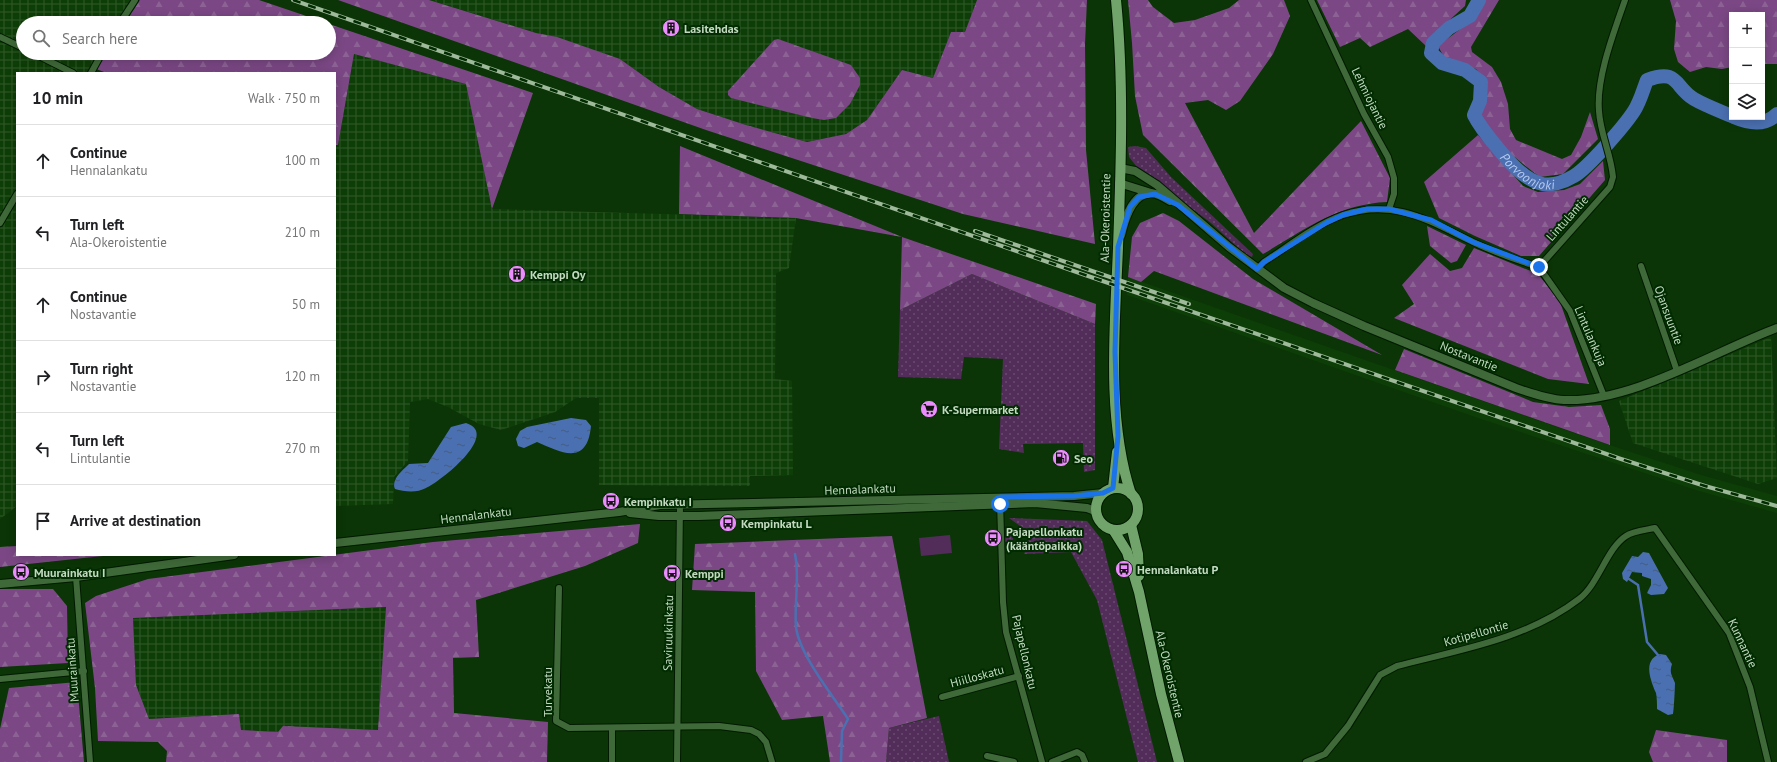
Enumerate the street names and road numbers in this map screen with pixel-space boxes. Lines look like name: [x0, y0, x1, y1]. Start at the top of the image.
street label: Lehmiojantie: [1349, 65, 1391, 131]
street label: Ala-Okeroistentie: [1097, 173, 1113, 263]
street label: Lintulantie: [1543, 192, 1591, 244]
street label: Ojansuuntie: [1651, 283, 1687, 347]
street label: Lintulankuja: [1572, 304, 1610, 368]
street label: Nostavantie: [1438, 338, 1500, 374]
street label: Hennalankatu: [824, 480, 896, 498]
street label: Hennalankatu: [440, 503, 512, 527]
street label: Saviruukinkatu: [660, 595, 676, 671]
street label: Pajapellonkatu: [1009, 613, 1041, 691]
street label: Kunnantie: [1725, 616, 1761, 670]
street label: Kotipellontie: [1442, 617, 1510, 649]
street label: Ala-Okeroistentie: [1153, 629, 1187, 719]
street label: Muurainkatu: [62, 637, 82, 703]
street label: Hiilloskatu: [948, 662, 1006, 690]
street label: Turvekatu: [540, 667, 555, 717]

